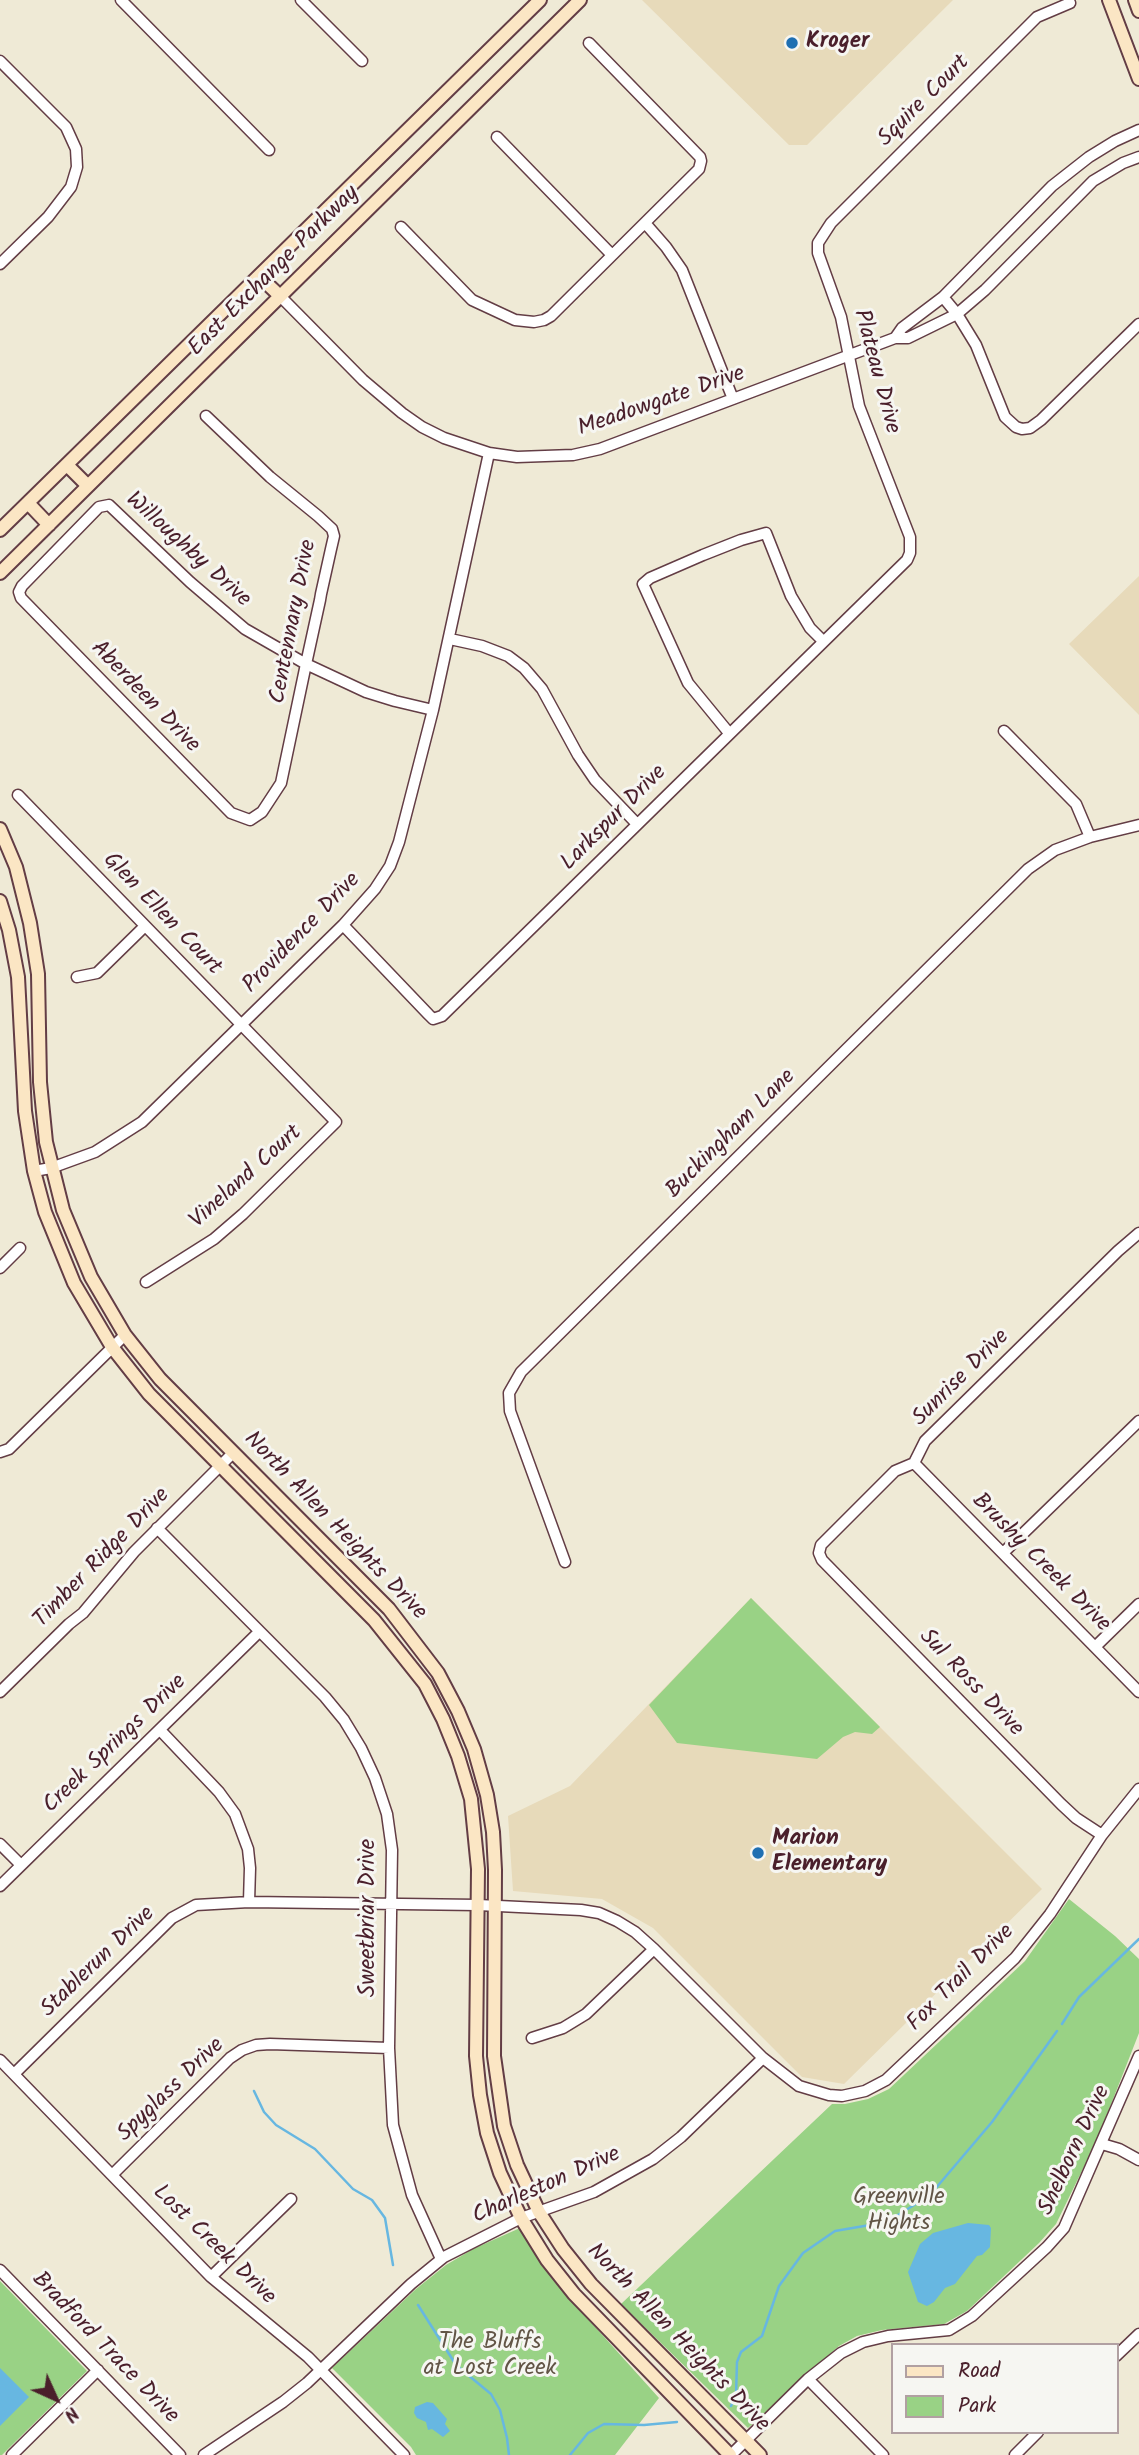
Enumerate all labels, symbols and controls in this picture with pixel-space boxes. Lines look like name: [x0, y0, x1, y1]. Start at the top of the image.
place label: Kroger: [806, 29, 869, 57]
marker: Kroger: [784, 35, 800, 51]
street label: Squire Court: [873, 50, 977, 154]
street label: East Exchange Parkway: [184, 181, 366, 363]
street label: Plateau Drive: [845, 307, 905, 437]
street label: Meadowgate Drive: [575, 361, 749, 445]
street label: Willoughby Drive: [118, 487, 256, 615]
street label: Centennary Drive: [266, 538, 324, 706]
street label: Aberdeen Drive: [83, 636, 205, 760]
street label: Larkspur Drive: [556, 760, 674, 878]
street label: Glen Ellen Court: [96, 848, 226, 982]
street label: Providence Drive: [238, 868, 368, 1000]
street label: Buckingham Lane: [661, 1064, 803, 1206]
street label: Vineland Court: [185, 1120, 309, 1236]
street label: Sunrise Drive: [908, 1325, 1016, 1433]
street label: North Allen Heights Drive: [237, 1427, 431, 1627]
street label: Timber Ridge Drive: [29, 1483, 177, 1635]
street label: Brushy Creek Drive: [965, 1489, 1115, 1639]
street label: Sul Ross Drive: [912, 1624, 1028, 1744]
street label: Creek Springs Drive: [39, 1670, 193, 1820]
place label: Marion Elementary: [772, 1826, 887, 1880]
street label: Sweetbriar Drive: [356, 1839, 384, 1997]
marker: Marion Elementary: [750, 1845, 766, 1861]
street label: Stablerun Drive: [36, 1902, 162, 2024]
street label: Fox Trail Drive: [903, 1920, 1021, 2038]
street label: Spyglass Drive: [113, 2033, 231, 2149]
street label: Shelborn Drive: [1034, 2082, 1118, 2220]
street label: Charleston Drive: [469, 2142, 625, 2232]
street label: Lost Creek Drive: [146, 2180, 280, 2312]
park label: Greenville Hights: [853, 2185, 945, 2239]
street label: North Allen Heights Drive: [580, 2239, 774, 2439]
street label: Bradford Trace Drive: [24, 2267, 184, 2431]
park label: The Bluffs at Lost Creek: [424, 2330, 556, 2384]
legend: [890, 2343, 1118, 2434]
text: Road: [958, 2355, 1000, 2388]
north arrow: [21, 2364, 91, 2434]
text: Park: [958, 2390, 996, 2423]
text: N: [56, 2399, 86, 2429]

